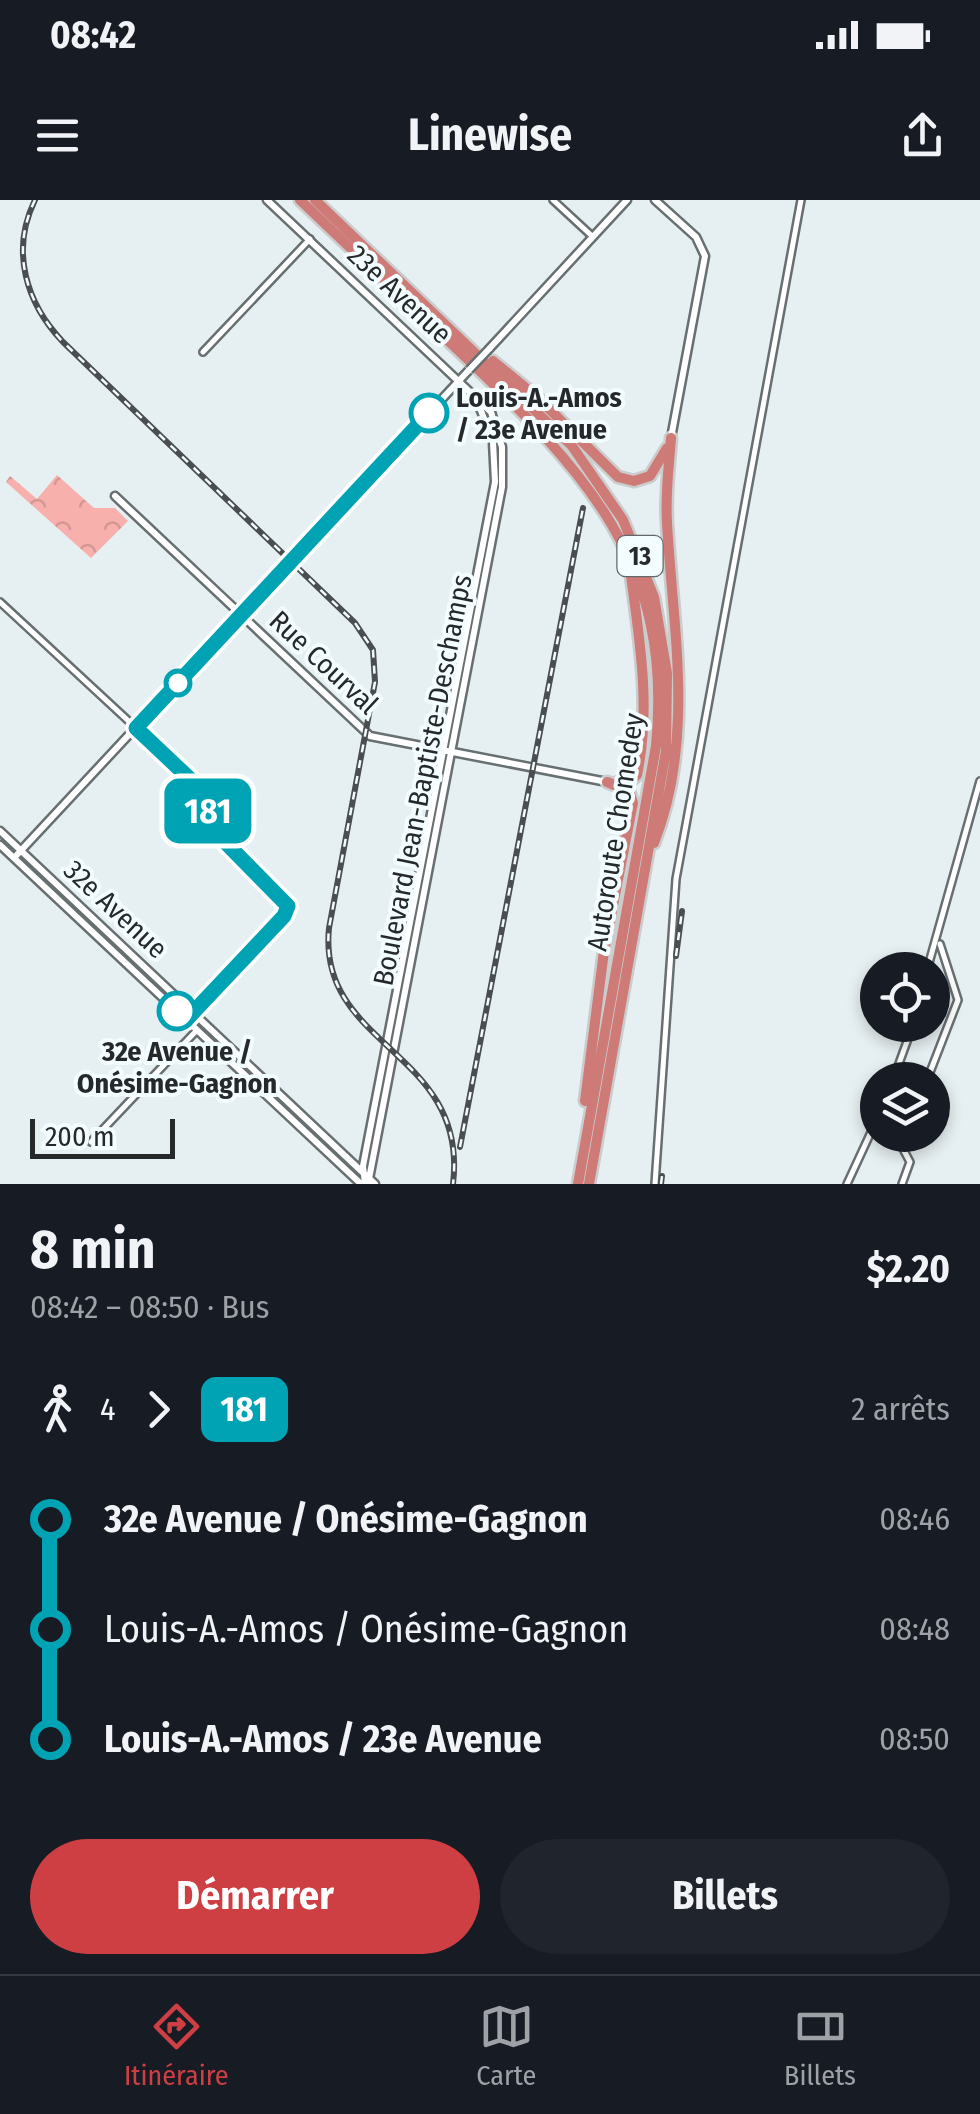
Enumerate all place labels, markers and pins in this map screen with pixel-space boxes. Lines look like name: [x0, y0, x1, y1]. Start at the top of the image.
place label: Louis-A.-Amos / 23e Avenue: [456, 381, 622, 446]
marker: Louis-A.-Amos / 23e Avenue: [410, 394, 448, 432]
unlabelled marker: [165, 670, 191, 696]
marker: 32e Avenue / Onésime-Gagnon: [158, 992, 196, 1030]
place label: 32e Avenue / Onésime-Gagnon: [77, 1035, 277, 1100]

